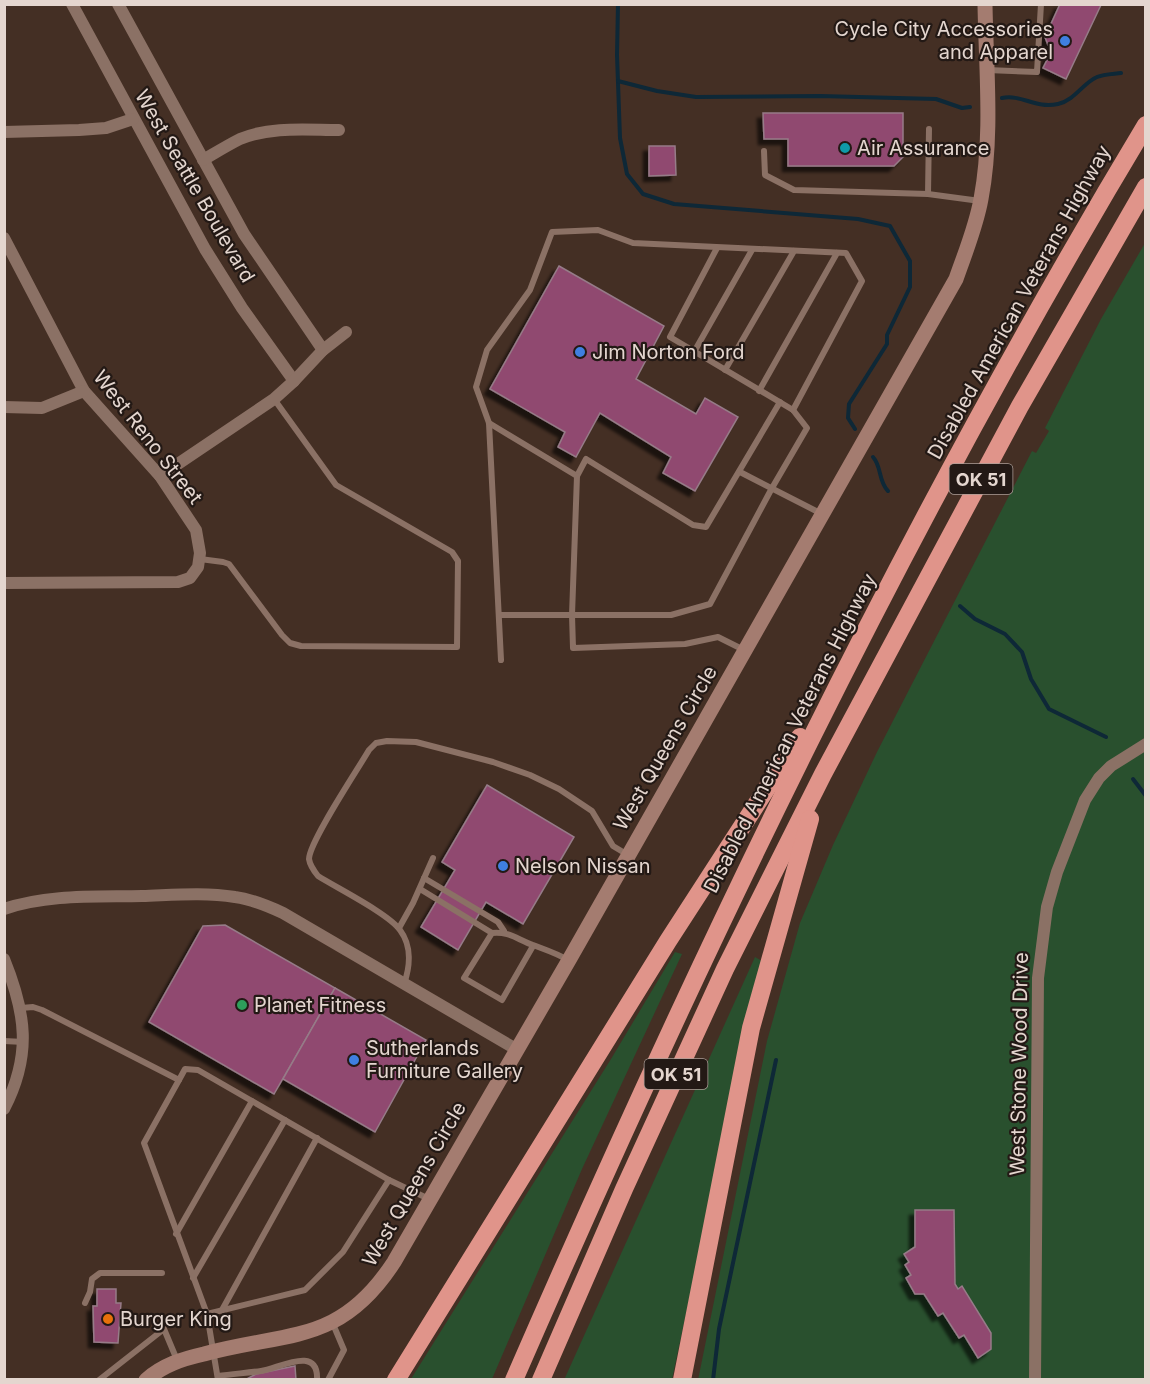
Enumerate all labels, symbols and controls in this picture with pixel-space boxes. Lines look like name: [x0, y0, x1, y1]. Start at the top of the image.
place label: Cycle City Accessories and Apparel: [834, 17, 1053, 64]
marker: Cycle City Accessories and Apparel: [1058, 34, 1072, 48]
street label: West Seattle Boulevard: [130, 85, 260, 287]
place label: Air Assurance: [857, 136, 989, 160]
marker: Air Assurance: [838, 141, 852, 155]
street label: Disabled American Veterans Highway: [922, 141, 1116, 463]
place label: Jim Norton Ford: [592, 340, 745, 364]
marker: Jim Norton Ford: [573, 345, 587, 359]
street label: West Reno Street: [88, 365, 208, 509]
road number: OK 51: [950, 464, 1012, 494]
street label: Disabled American Veterans Highway: [699, 569, 881, 897]
street label: West Queens Circle: [608, 661, 722, 835]
place label: Nelson Nissan: [515, 854, 651, 878]
marker: Nelson Nissan: [496, 859, 510, 873]
street label: West Stone Wood Drive: [1005, 952, 1033, 1176]
place label: Planet Fitness: [254, 993, 386, 1017]
marker: Planet Fitness: [235, 998, 249, 1012]
place label: Sutherlands Furniture Gallery: [366, 1036, 523, 1083]
marker: Sutherlands Furniture Gallery: [347, 1053, 361, 1067]
road number: OK 51: [644, 1059, 708, 1089]
street label: West Queens Circle: [357, 1097, 471, 1271]
place label: Burger King: [120, 1307, 232, 1331]
marker: Burger King: [101, 1312, 115, 1326]

